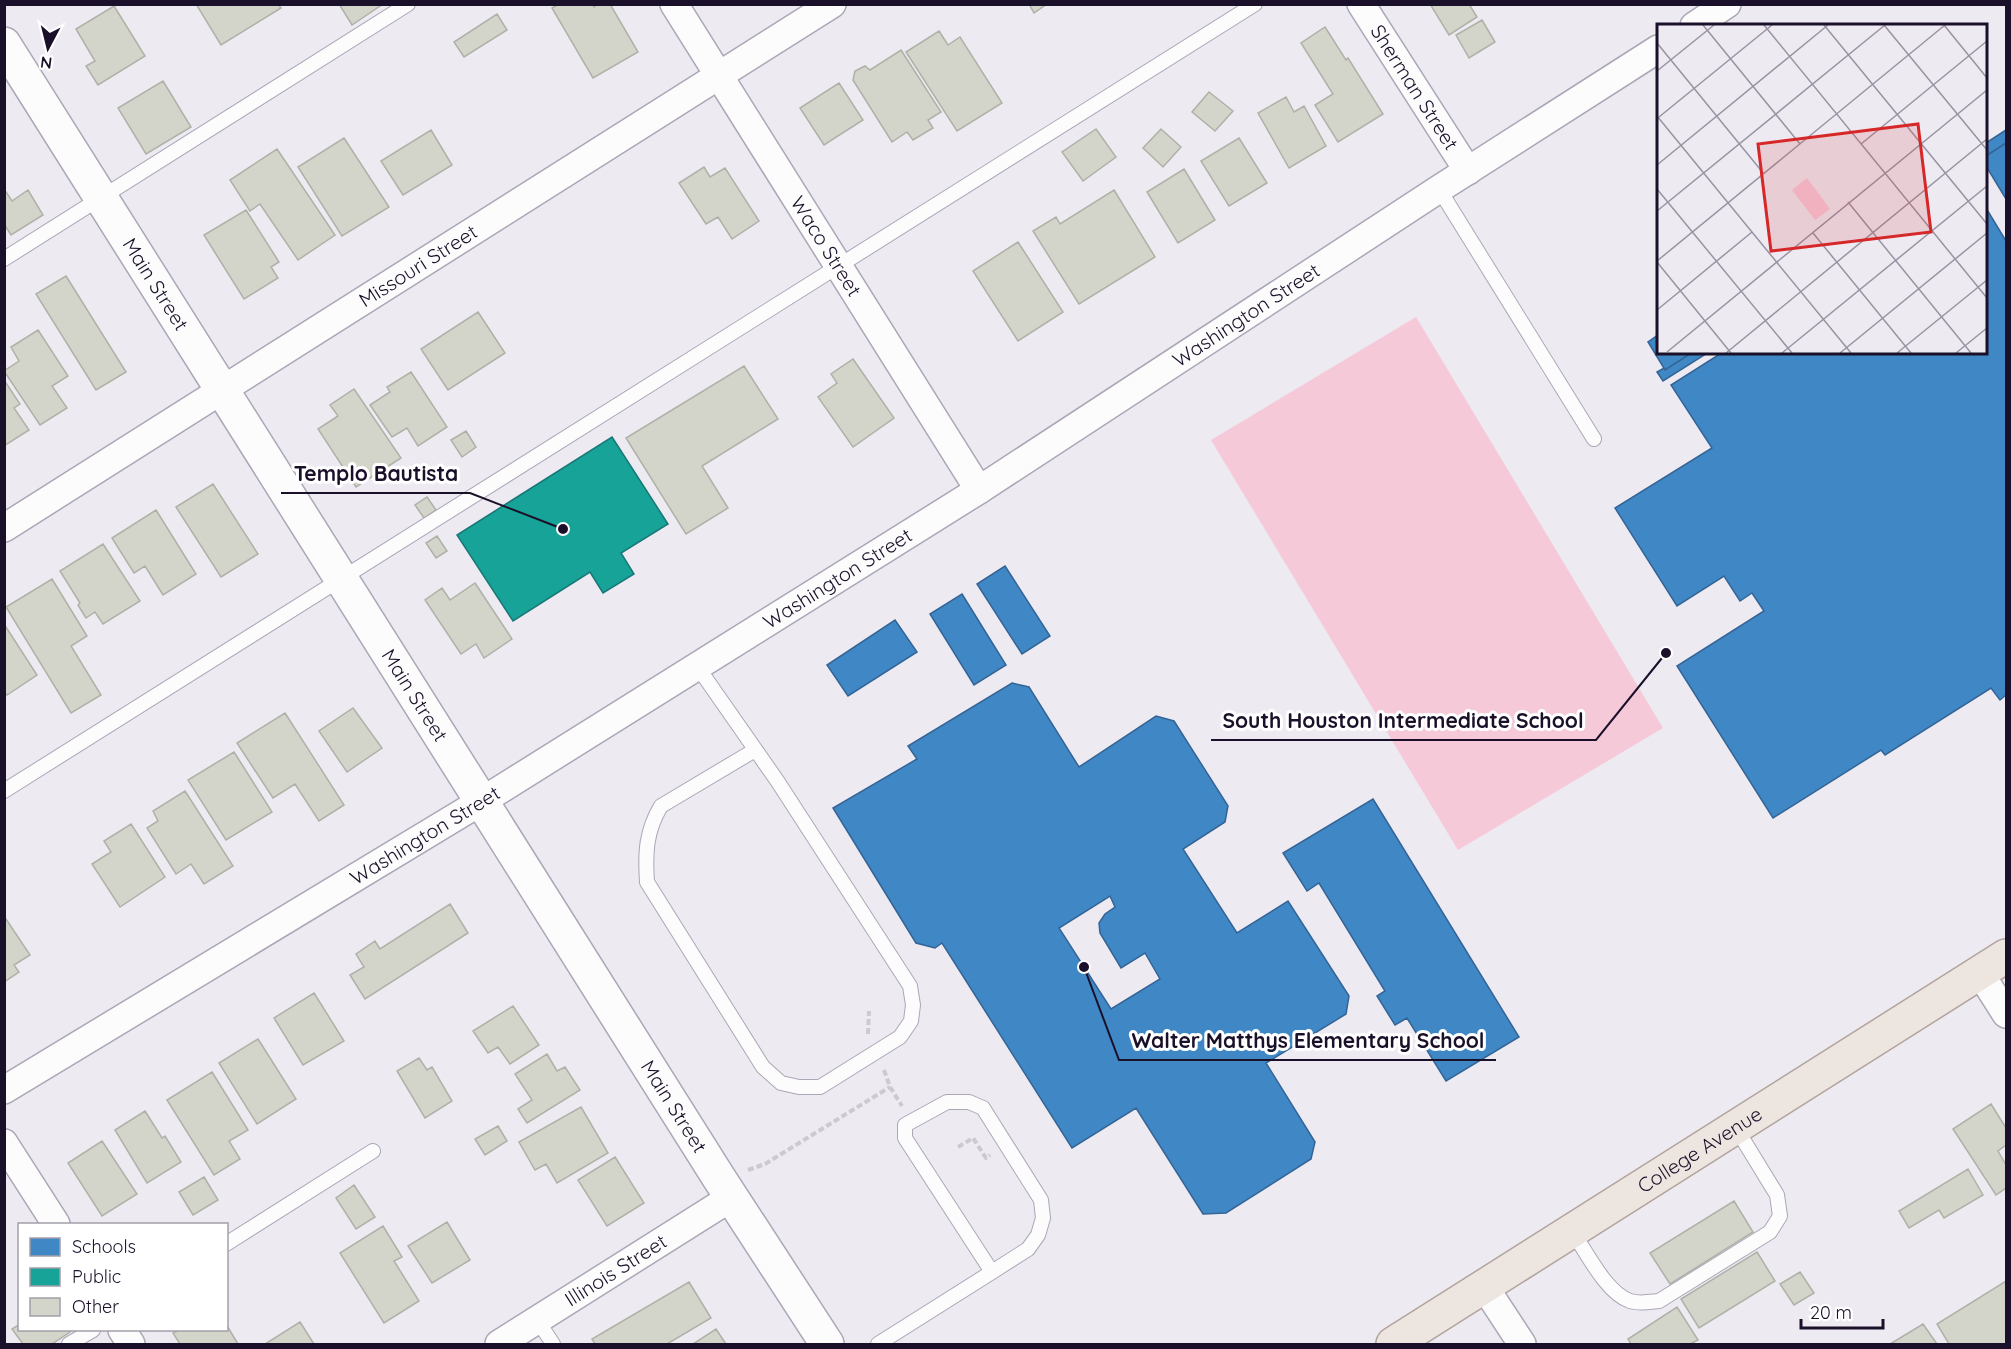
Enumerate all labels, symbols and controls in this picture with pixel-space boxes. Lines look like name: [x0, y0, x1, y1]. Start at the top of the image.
north arrow: [18, 18, 78, 78]
street label: Sherman Street: [1366, 20, 1464, 155]
inset map: [1657, 24, 1987, 354]
text: N: [39, 52, 53, 74]
street label: Waco Street: [786, 191, 867, 301]
street label: Missouri Street: [354, 219, 482, 312]
street label: Main Street: [117, 233, 195, 335]
street label: Washington Street: [1167, 257, 1324, 372]
callout: Templo Bautista: [281, 454, 470, 493]
text: Templo Bautista: [294, 460, 458, 486]
street label: Washington Street: [758, 522, 917, 634]
street label: Main Street: [377, 644, 454, 746]
callout: South Houston Intermediate School: [1211, 701, 1596, 740]
text: South Houston Intermediate School: [1222, 707, 1584, 733]
street label: Washington Street: [345, 780, 505, 890]
callout: Walter Matthys Elementary School: [1119, 1021, 1496, 1060]
text: Walter Matthys Elementary School: [1131, 1027, 1485, 1053]
street label: Main Street: [636, 1055, 713, 1157]
street label: College Avenue: [1632, 1101, 1766, 1198]
legend: [18, 1223, 228, 1331]
street label: Illinois Street: [560, 1228, 671, 1311]
text: Schools: [72, 1235, 136, 1258]
text: Public: [72, 1265, 121, 1288]
scale bar: [1801, 1292, 1884, 1330]
text: Other: [72, 1295, 119, 1318]
text: 20 m: [1810, 1301, 1852, 1324]

